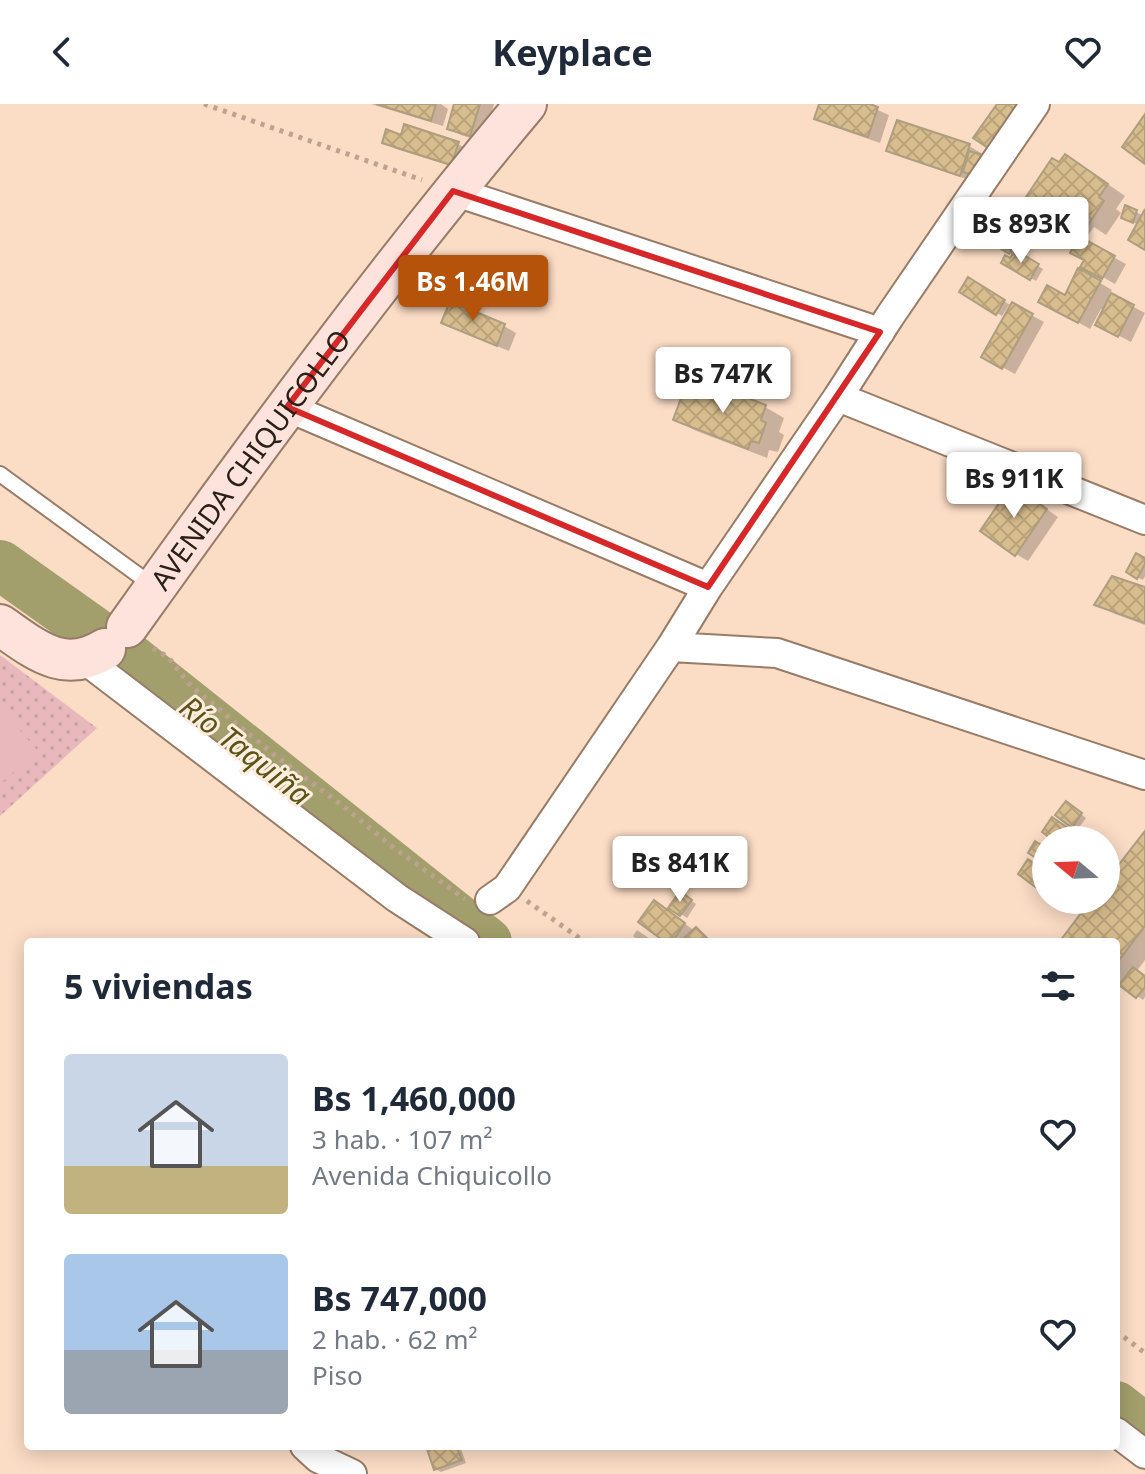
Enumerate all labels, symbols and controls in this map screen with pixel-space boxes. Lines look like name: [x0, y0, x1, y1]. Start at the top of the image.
text: Keyplace: [492, 28, 653, 77]
icon: back: [40, 30, 84, 74]
icon: heart: [1061, 30, 1105, 74]
pin: Bs 893K: [947, 197, 1095, 265]
text: Bs 893K: [972, 205, 1070, 241]
pin: Bs 1.46M: [390, 255, 556, 323]
text: Bs 1.46M: [416, 263, 530, 299]
street label: AVENIDA CHIQUICOLLO: [141, 321, 358, 597]
pin: Bs 747K: [649, 347, 797, 415]
text: Bs 747K: [674, 355, 772, 391]
pin: Bs 911K: [940, 452, 1088, 520]
text: Bs 911K: [965, 460, 1063, 496]
water label: Río Taquiña: [172, 686, 320, 814]
north arrow: [1032, 826, 1120, 914]
map controls: [1032, 826, 1120, 914]
pin: Bs 841K: [606, 836, 754, 904]
text: Bs 841K: [631, 844, 729, 880]
text: 5 viviendas: [64, 963, 253, 1009]
icon: filters: [1036, 964, 1080, 1008]
text: Bs 1,460,000: [312, 1075, 516, 1121]
icon: home: [128, 1086, 224, 1182]
icon: heart: [1036, 1112, 1080, 1156]
text: 3 hab. · 107 m²: [312, 1121, 493, 1157]
text: Avenida Chiquicollo: [312, 1157, 552, 1193]
text: Bs 747,000: [312, 1275, 487, 1321]
icon: home: [128, 1286, 224, 1382]
icon: heart: [1036, 1312, 1080, 1356]
text: 2 hab. · 62 m²: [312, 1321, 478, 1357]
text: Piso: [312, 1357, 363, 1393]

